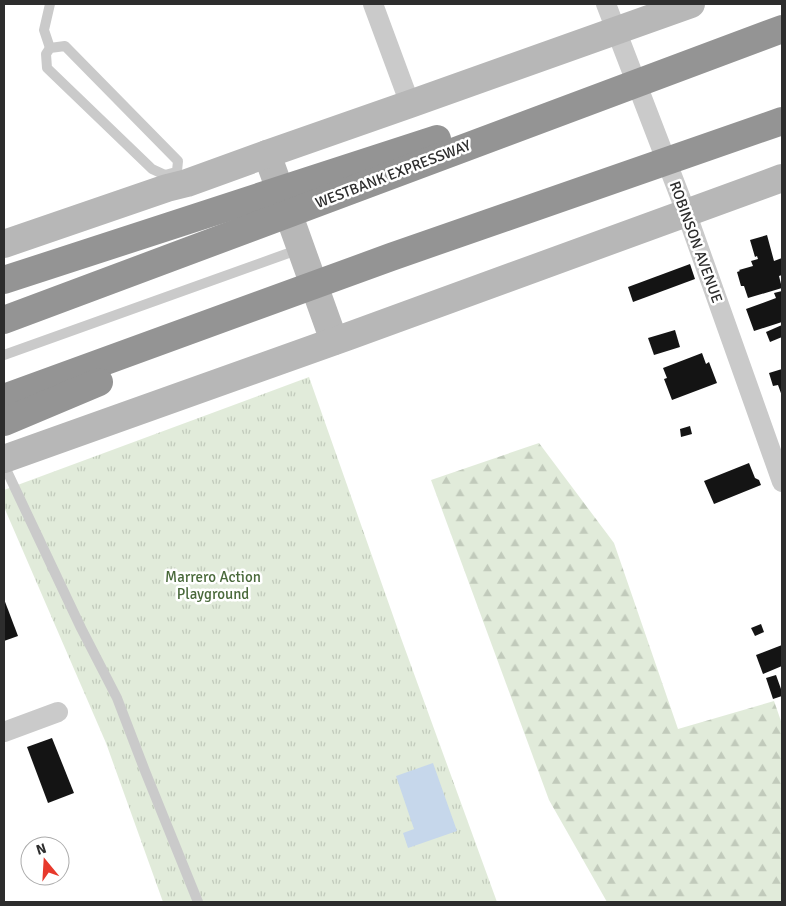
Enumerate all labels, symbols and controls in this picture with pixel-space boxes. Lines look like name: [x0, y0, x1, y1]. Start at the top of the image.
street label: WESTBANK EXPRESSWAY: [313, 136, 474, 212]
street label: ROBINSON AVENUE: [666, 179, 726, 305]
park label: Marrero Action Playground: [165, 568, 261, 603]
north arrow: [20, 836, 70, 886]
text: N: [34, 840, 48, 859]

